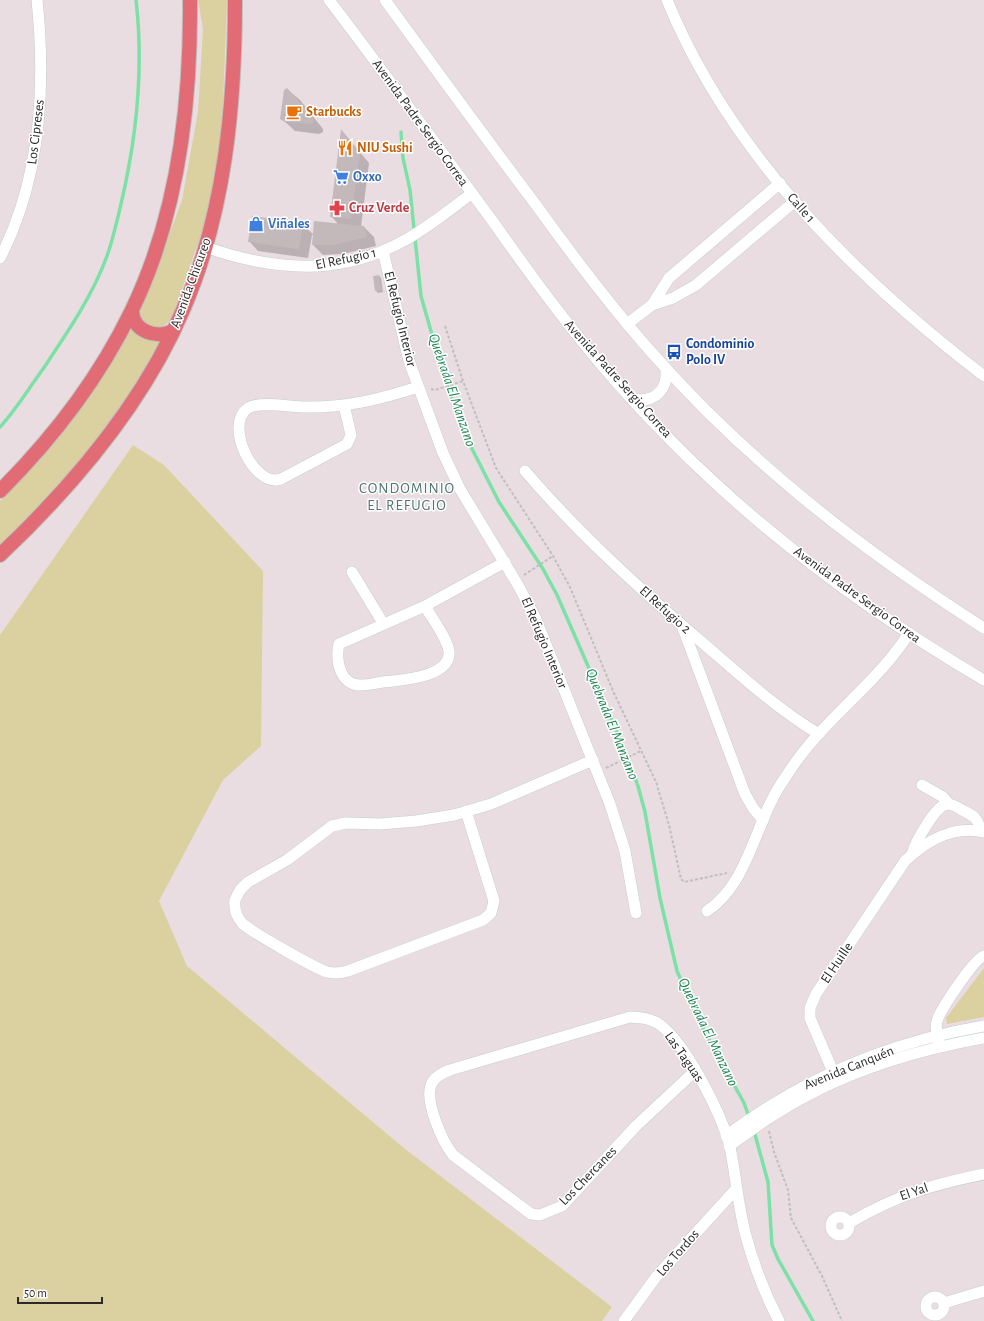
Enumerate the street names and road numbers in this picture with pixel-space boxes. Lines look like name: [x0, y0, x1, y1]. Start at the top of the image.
street label: Avenida Padre Sergio Correa: [369, 57, 471, 189]
street label: Los Cipreses: [25, 99, 47, 165]
street label: Calle 1: [784, 190, 818, 226]
street label: Avenida Chicureo: [168, 236, 214, 330]
street label: El Refugio 1: [314, 246, 378, 272]
street label: El Refugio Interior: [381, 270, 419, 369]
street label: Avenida Padre Sergio Correa: [562, 317, 675, 441]
street label: Avenida Padre Sergio Correa: [791, 544, 923, 646]
street label: El Refugio 2: [637, 584, 693, 636]
street label: El Refugio Interior: [518, 595, 570, 691]
street label: El Huille: [818, 940, 856, 986]
street label: Las Taguas: [662, 1029, 706, 1085]
street label: Avenida Canquén: [802, 1044, 896, 1092]
street label: Los Chercanes: [557, 1144, 619, 1208]
street label: El Yal: [898, 1181, 930, 1203]
street label: Los Tordos: [654, 1227, 702, 1279]

